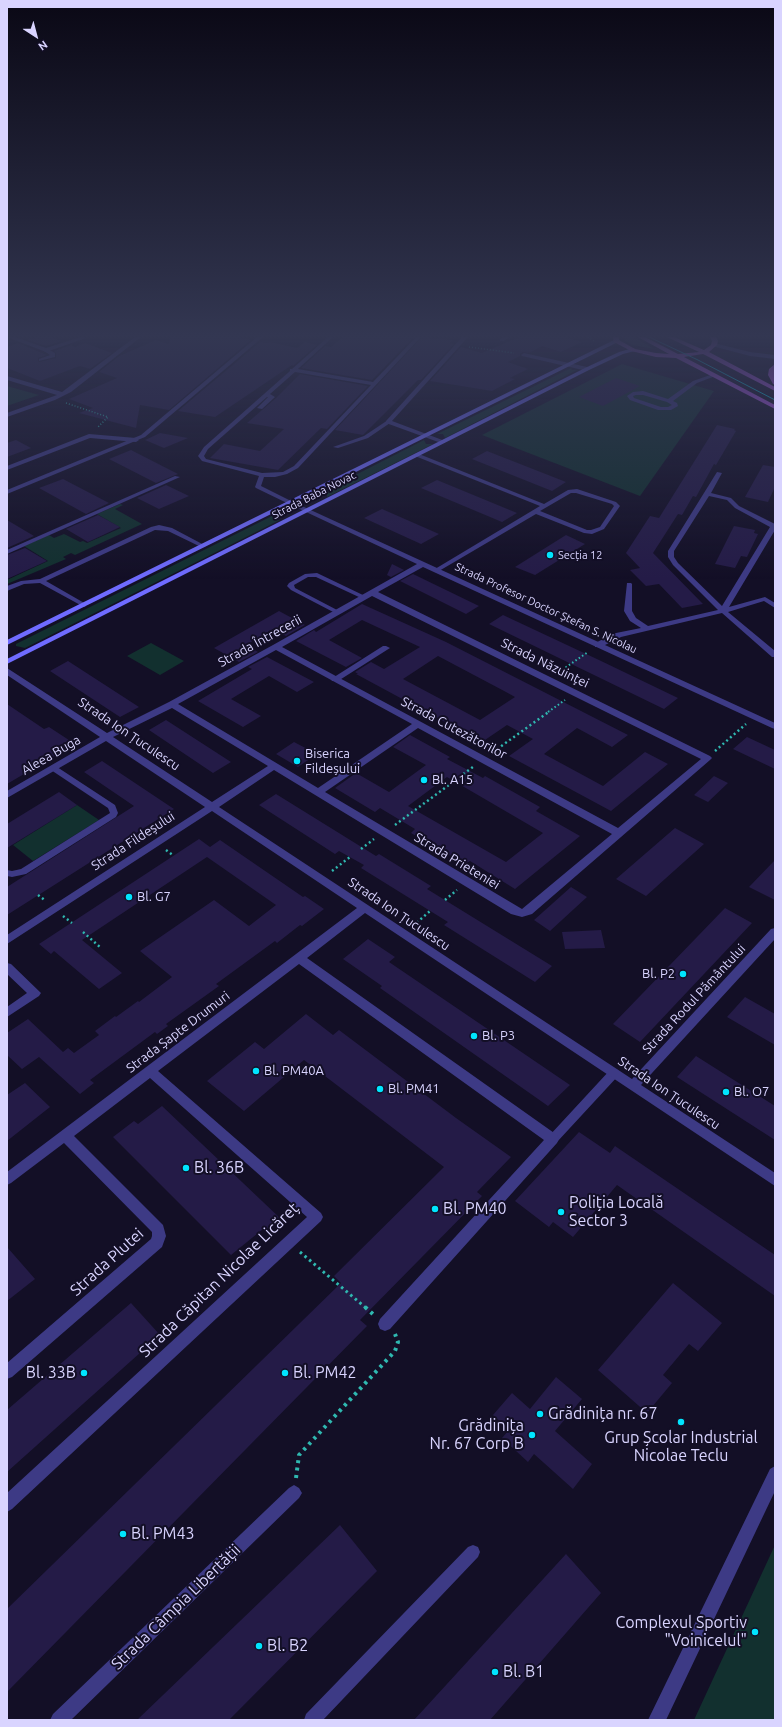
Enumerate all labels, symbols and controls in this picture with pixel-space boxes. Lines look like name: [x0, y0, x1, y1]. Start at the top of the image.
north arrow: [16, 16, 56, 56]
text: N: [36, 38, 50, 53]
street label: Strada Baba Novac: [270, 468, 358, 522]
place label: Secția 12: [558, 548, 603, 562]
marker: Secția 12: [545, 550, 555, 560]
street label: Strada Profesor Doctor Ștefan S. Nicolau: [453, 560, 639, 656]
street label: Strada Întrecerii: [215, 612, 305, 670]
street label: Strada Năzuinței: [498, 635, 592, 691]
street label: Strada Cutezătorilor: [398, 693, 510, 763]
street label: Strada Ion Țuculescu: [75, 694, 183, 774]
street label: Aleea Buga: [19, 732, 83, 778]
place label: Biserica Fildeșului: [305, 746, 360, 777]
marker: Biserica Fildeșului: [292, 756, 302, 766]
place label: Bl. A15: [432, 772, 473, 788]
marker: Bl. A15: [419, 775, 429, 785]
street label: Strada Fildeșului: [88, 808, 178, 874]
street label: Strada Prieteniei: [411, 829, 503, 893]
street label: Strada Ion Țuculescu: [345, 874, 453, 954]
place label: Bl. G7: [137, 889, 171, 905]
marker: Bl. G7: [124, 892, 134, 902]
street label: Strada Rodul Pământului: [639, 941, 749, 1057]
place label: Bl. P2: [642, 966, 675, 982]
marker: Bl. P2: [678, 969, 688, 979]
street label: Strada Șapte Drumuri: [123, 988, 233, 1076]
place label: Bl. P3: [482, 1028, 515, 1044]
marker: Bl. P3: [469, 1031, 479, 1041]
street label: Strada Ion Țuculescu: [615, 1053, 723, 1133]
place label: Bl. PM40A: [264, 1063, 324, 1079]
marker: Bl. PM40A: [251, 1066, 261, 1076]
place label: Bl. PM41: [388, 1081, 440, 1097]
marker: Bl. PM41: [375, 1084, 385, 1094]
place label: Bl. O7: [734, 1084, 769, 1100]
marker: Bl. O7: [721, 1087, 731, 1097]
place label: Bl. 36B: [194, 1158, 244, 1178]
marker: Bl. 36B: [181, 1163, 191, 1173]
place label: Poliția Locală Sector 3: [569, 1193, 663, 1231]
street label: Strada Căpitan Nicolae Licăreț: [135, 1199, 303, 1361]
place label: Bl. PM40: [443, 1199, 507, 1219]
marker: Bl. PM40: [430, 1204, 440, 1214]
marker: Poliția Locală Sector 3: [556, 1207, 566, 1217]
street label: Strada Plutei: [66, 1224, 148, 1300]
place label: Bl. 33B: [26, 1363, 76, 1383]
place label: Bl. PM42: [293, 1363, 357, 1383]
marker: Bl. 33B: [79, 1368, 89, 1378]
marker: Bl. PM42: [280, 1368, 290, 1378]
place label: Grădinița nr. 67: [548, 1404, 657, 1424]
marker: Grădinița nr. 67: [535, 1409, 545, 1419]
place label: Grădinița Nr. 67 Corp B: [430, 1416, 524, 1454]
marker: Grup Școlar Industrial Nicolae Teclu: [676, 1417, 686, 1427]
place label: Grup Școlar Industrial Nicolae Teclu: [604, 1428, 758, 1466]
marker: Grădinița Nr. 67 Corp B: [527, 1430, 537, 1440]
place label: Bl. PM43: [131, 1524, 195, 1544]
marker: Bl. PM43: [118, 1529, 128, 1539]
street label: Strada Câmpia Libertății: [107, 1540, 245, 1674]
place label: Complexul Sportiv "Voinicelul": [615, 1613, 747, 1651]
marker: Complexul Sportiv "Voinicelul": [750, 1627, 760, 1637]
place label: Bl. B2: [267, 1636, 308, 1656]
marker: Bl. B2: [254, 1641, 264, 1651]
place label: Bl. B1: [503, 1662, 544, 1682]
marker: Bl. B1: [490, 1667, 500, 1677]

